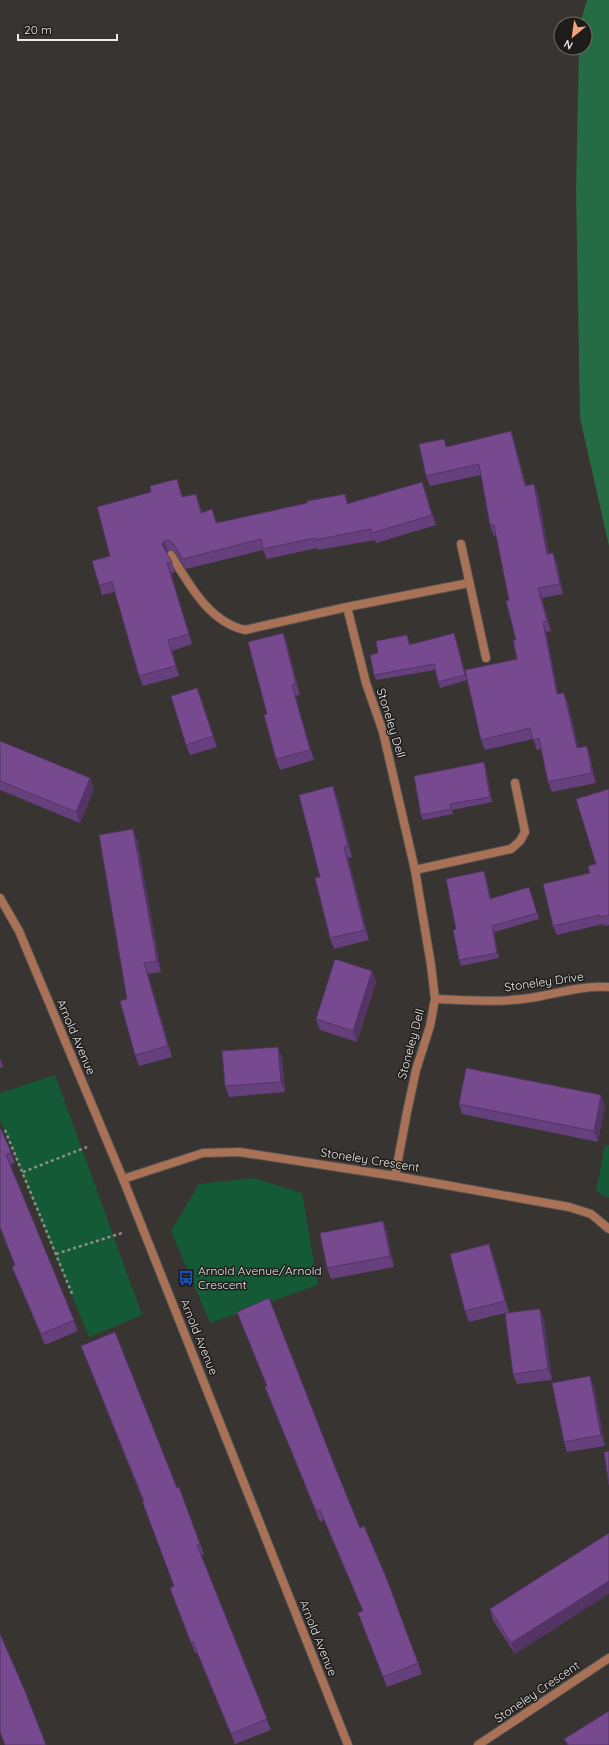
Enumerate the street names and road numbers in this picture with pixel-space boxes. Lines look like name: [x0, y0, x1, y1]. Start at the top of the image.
street label: Stoneley Dell: [374, 686, 409, 760]
street label: Stoneley Drive: [503, 968, 585, 995]
street label: Arnold Avenue: [54, 997, 99, 1077]
street label: Stoneley Dell: [394, 1007, 427, 1081]
street label: Stoneley Crescent: [320, 1144, 421, 1175]
street label: Arnold Avenue: [177, 1297, 222, 1377]
street label: Arnold Avenue: [296, 1598, 341, 1678]
street label: Stoneley Crescent: [491, 1657, 582, 1726]

